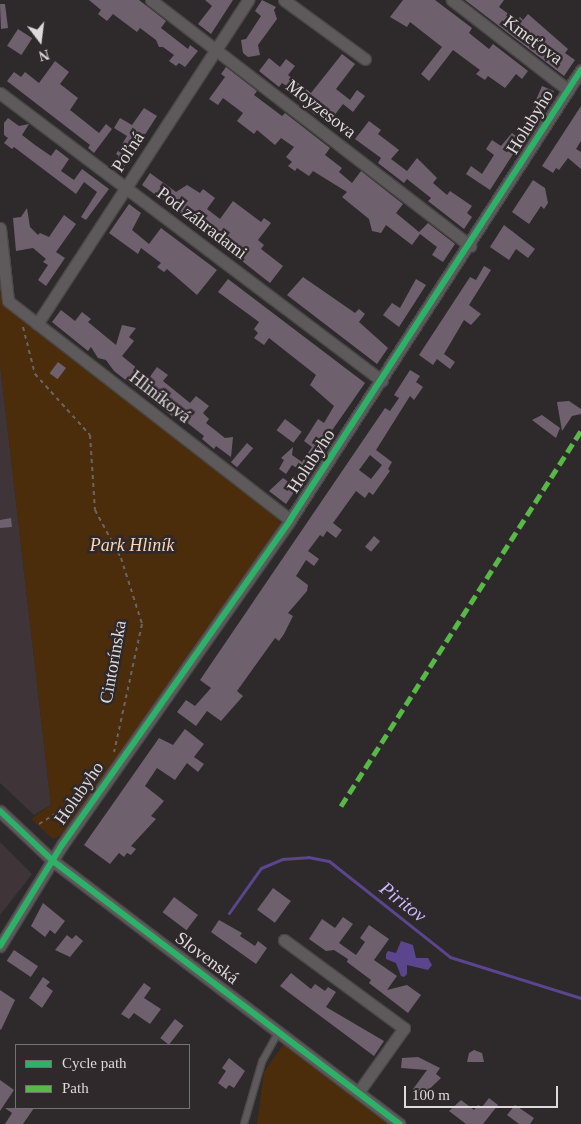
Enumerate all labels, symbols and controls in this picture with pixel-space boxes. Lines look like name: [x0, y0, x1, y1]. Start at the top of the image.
street label: Kmeťova: [499, 11, 567, 69]
north arrow: [15, 15, 65, 65]
text: N: [37, 46, 51, 64]
street label: Moyzesova: [282, 75, 360, 143]
street label: Holubyho: [502, 86, 558, 158]
street label: Poľná: [107, 128, 149, 176]
street label: Pod záhradami: [153, 182, 251, 264]
street label: Hliníková: [125, 366, 195, 428]
street label: Holubyho: [282, 425, 340, 497]
park label: Park Hliník: [90, 534, 174, 556]
street label: Cintorínska: [95, 619, 131, 705]
street label: Holubyho: [50, 757, 108, 829]
water label: Piritov: [375, 877, 431, 927]
street label: Slovenská: [171, 927, 243, 989]
legend: [15, 1044, 190, 1109]
text: Cycle path: [62, 1055, 127, 1071]
scale bar: [406, 1076, 560, 1108]
text: Path: [62, 1080, 89, 1096]
text: 100 m: [412, 1087, 450, 1103]

